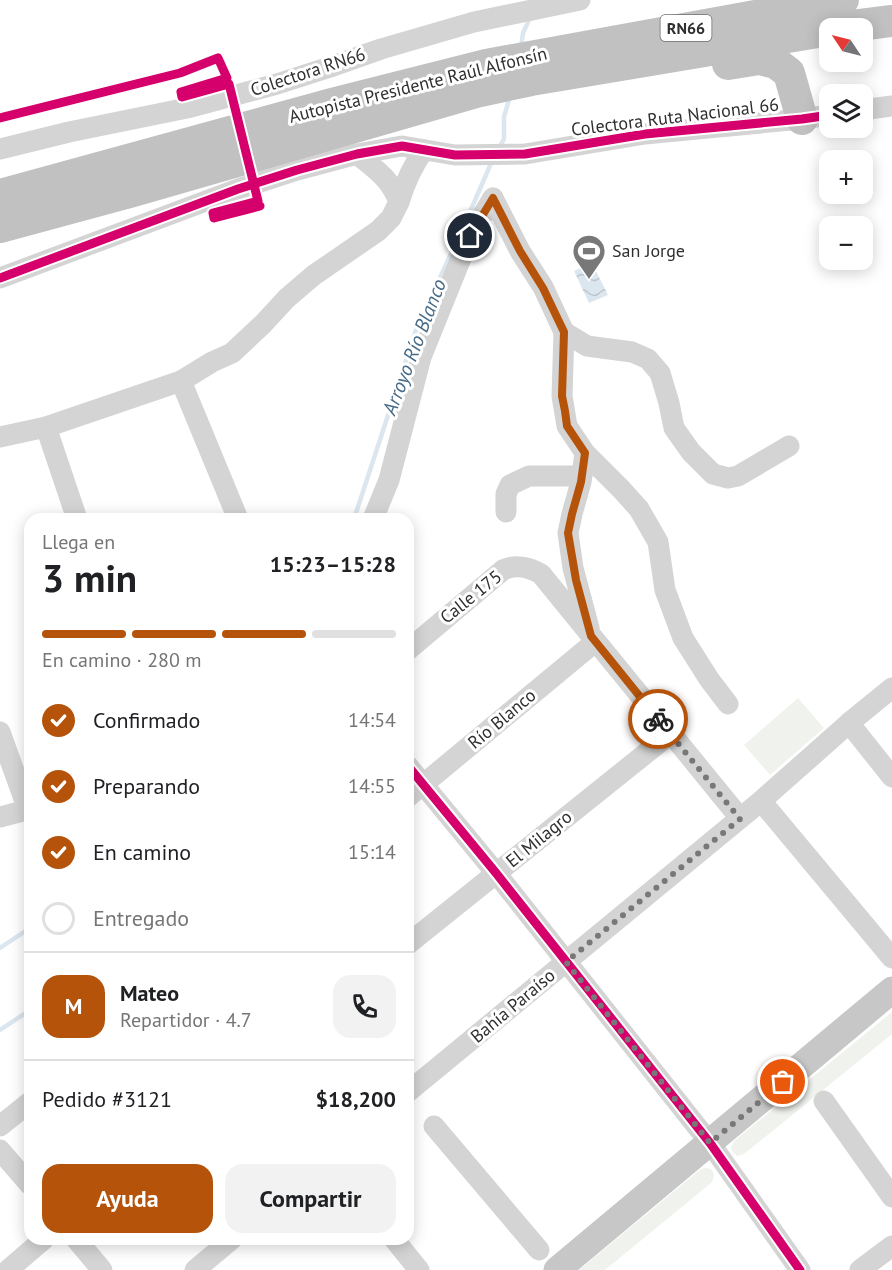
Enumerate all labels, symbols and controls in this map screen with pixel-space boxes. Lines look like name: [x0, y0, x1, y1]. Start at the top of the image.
road number: RN66: [660, 15, 712, 41]
north arrow: [819, 18, 873, 72]
map controls: [819, 18, 873, 270]
street label: Autopista Presidente Raúl Alfonsín: [286, 41, 549, 128]
street label: Colectora RN66: [247, 42, 368, 101]
button: layers: [819, 84, 873, 138]
street label: Colectora Ruta Nacional 66: [570, 92, 780, 141]
button: +: [819, 150, 873, 204]
pin: [444, 210, 495, 261]
button: −: [819, 216, 873, 270]
icon: home: [453, 219, 486, 252]
sports icon: San Jorge: [571, 233, 607, 280]
place label: San Jorge: [612, 239, 685, 262]
water label: Arroyo Río Blanco: [376, 275, 452, 420]
text: Llega en: [42, 529, 115, 555]
text: 15:23–15:28: [270, 550, 396, 578]
text: 3 min: [42, 552, 137, 603]
street label: Calle 175: [435, 565, 506, 628]
text: En camino · 280 m: [42, 647, 202, 673]
street label: Río Blanco: [463, 684, 540, 754]
courier: [628, 689, 688, 749]
icon: bike: [642, 703, 675, 736]
icon: check: [42, 704, 75, 737]
text: Confirmado: [93, 706, 200, 734]
text: 14:54: [348, 707, 396, 733]
icon: check: [42, 770, 75, 803]
text: Preparando: [93, 772, 200, 800]
text: 14:55: [348, 773, 396, 799]
street label: El Milagro: [501, 805, 576, 872]
icon: check: [42, 836, 75, 869]
text: En camino: [93, 838, 191, 866]
text: 15:14: [348, 839, 396, 865]
text: Entregado: [93, 904, 189, 932]
street label: Bahía Paraíso: [466, 964, 560, 1048]
button: phone: [333, 975, 396, 1038]
text: Mateo: [120, 979, 179, 1007]
text: M: [65, 992, 82, 1020]
text: Repartidor · 4.7: [120, 1007, 252, 1033]
pin: [757, 1056, 808, 1107]
icon: bag: [766, 1065, 799, 1098]
text: Pedido #3121: [42, 1085, 172, 1113]
text: $18,200: [316, 1085, 396, 1113]
button: Ayuda: [42, 1164, 213, 1233]
button: Compartir: [225, 1164, 396, 1233]

